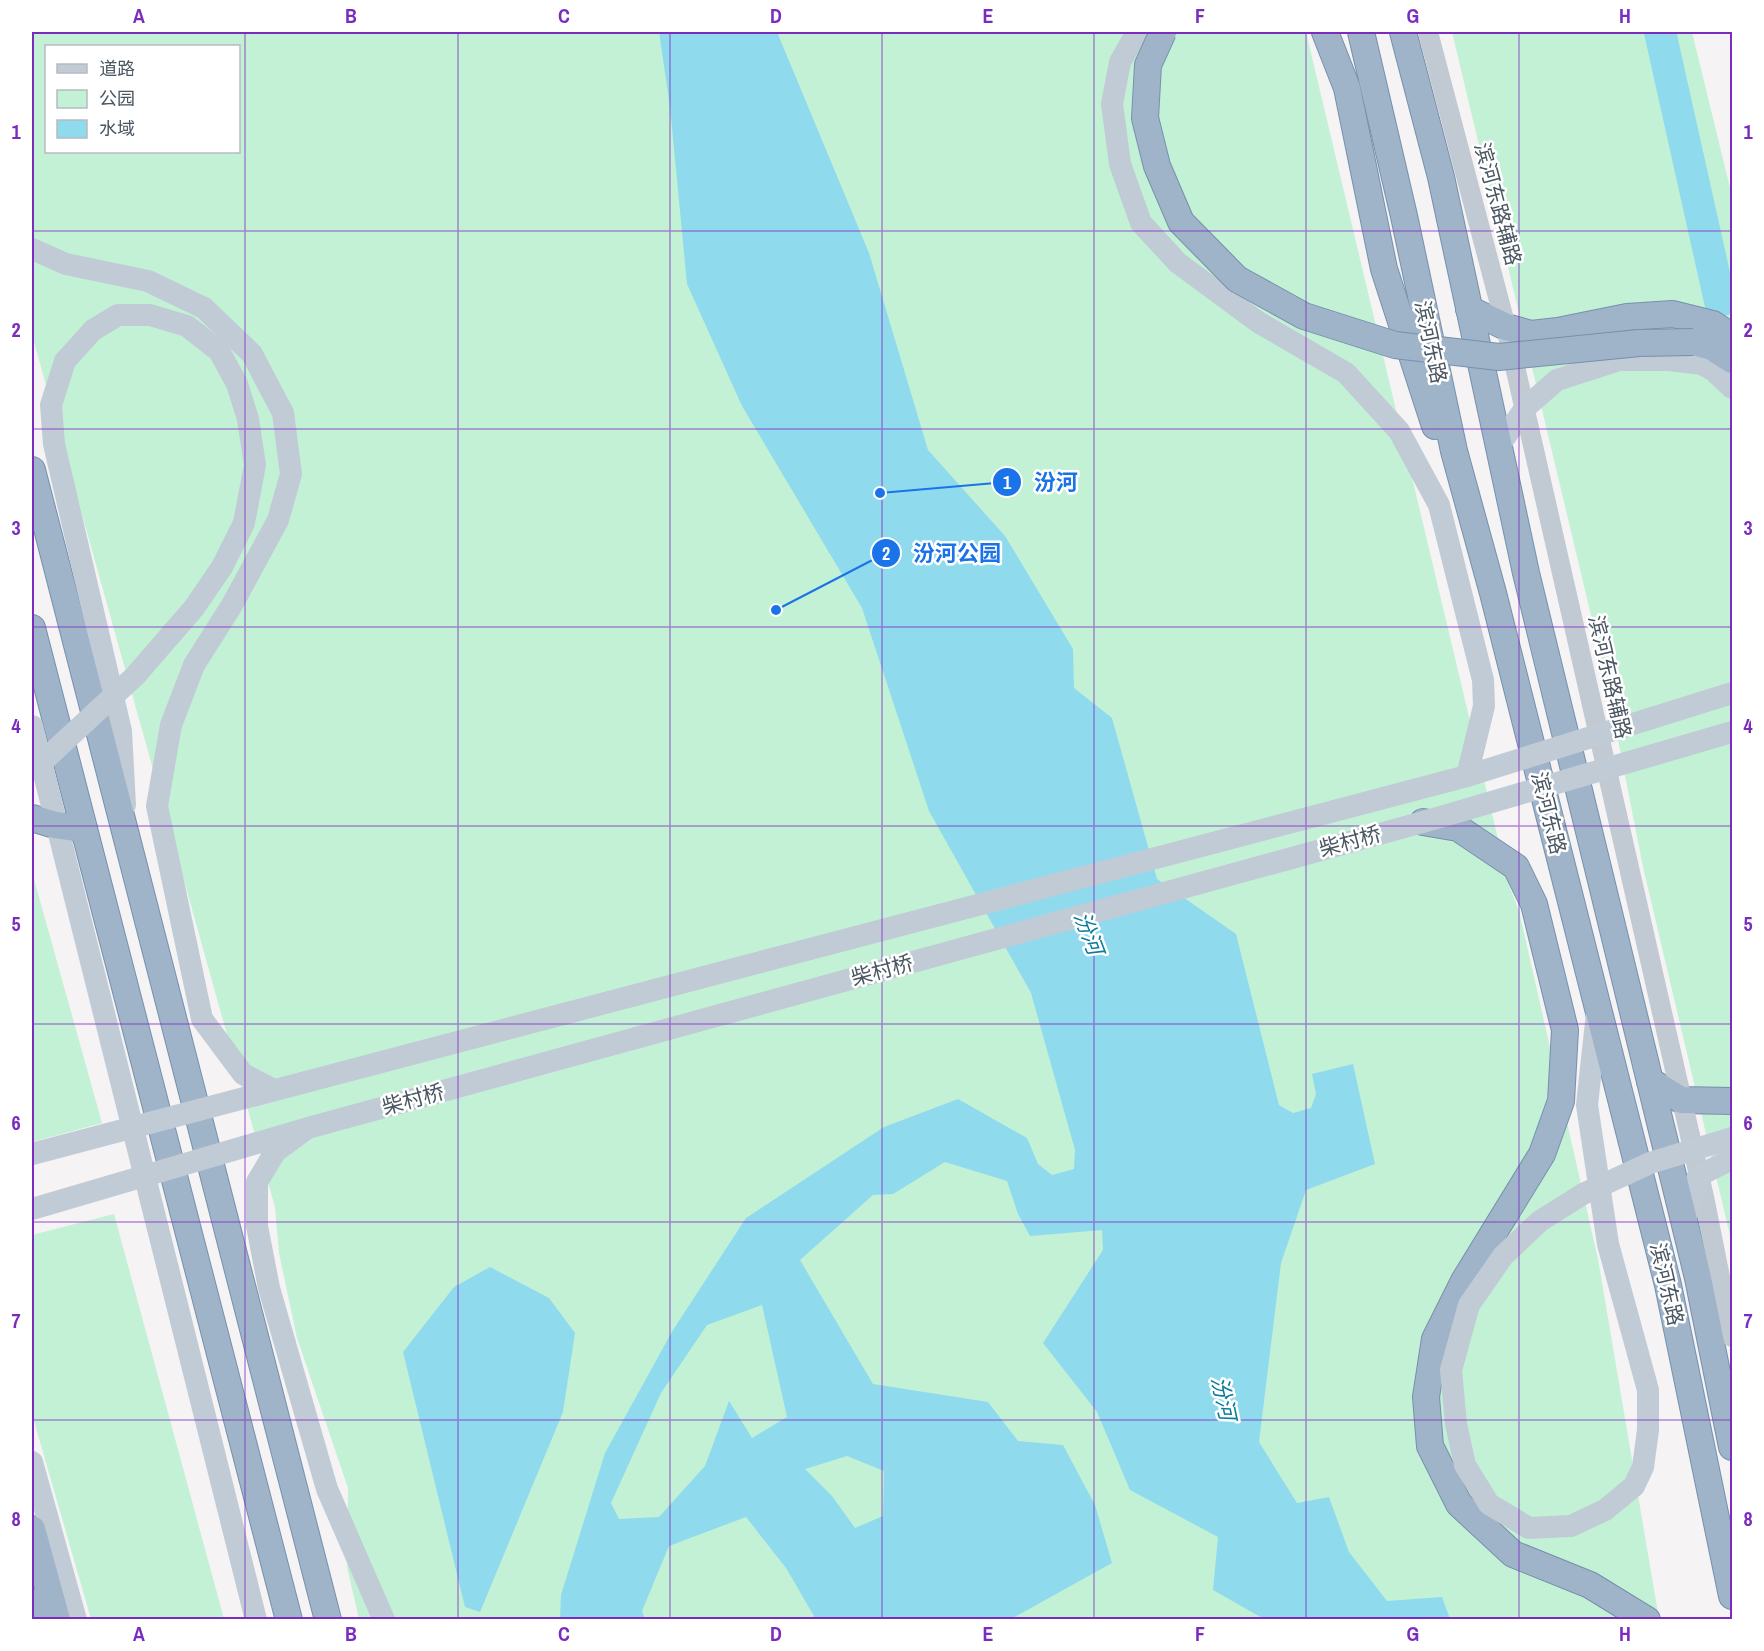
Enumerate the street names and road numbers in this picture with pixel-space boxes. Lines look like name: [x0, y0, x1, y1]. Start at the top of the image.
street label: 滨河东路辅路: [1468, 139, 1528, 269]
street label: 滨河东路: [1408, 298, 1454, 386]
street label: 滨河东路辅路: [1582, 612, 1638, 742]
street label: 滨河东路: [1525, 769, 1573, 857]
street label: 柴村桥: [1316, 819, 1384, 863]
street label: 柴村桥: [848, 948, 916, 992]
street label: 柴村桥: [379, 1077, 447, 1121]
street label: 滨河东路: [1643, 1240, 1691, 1328]

